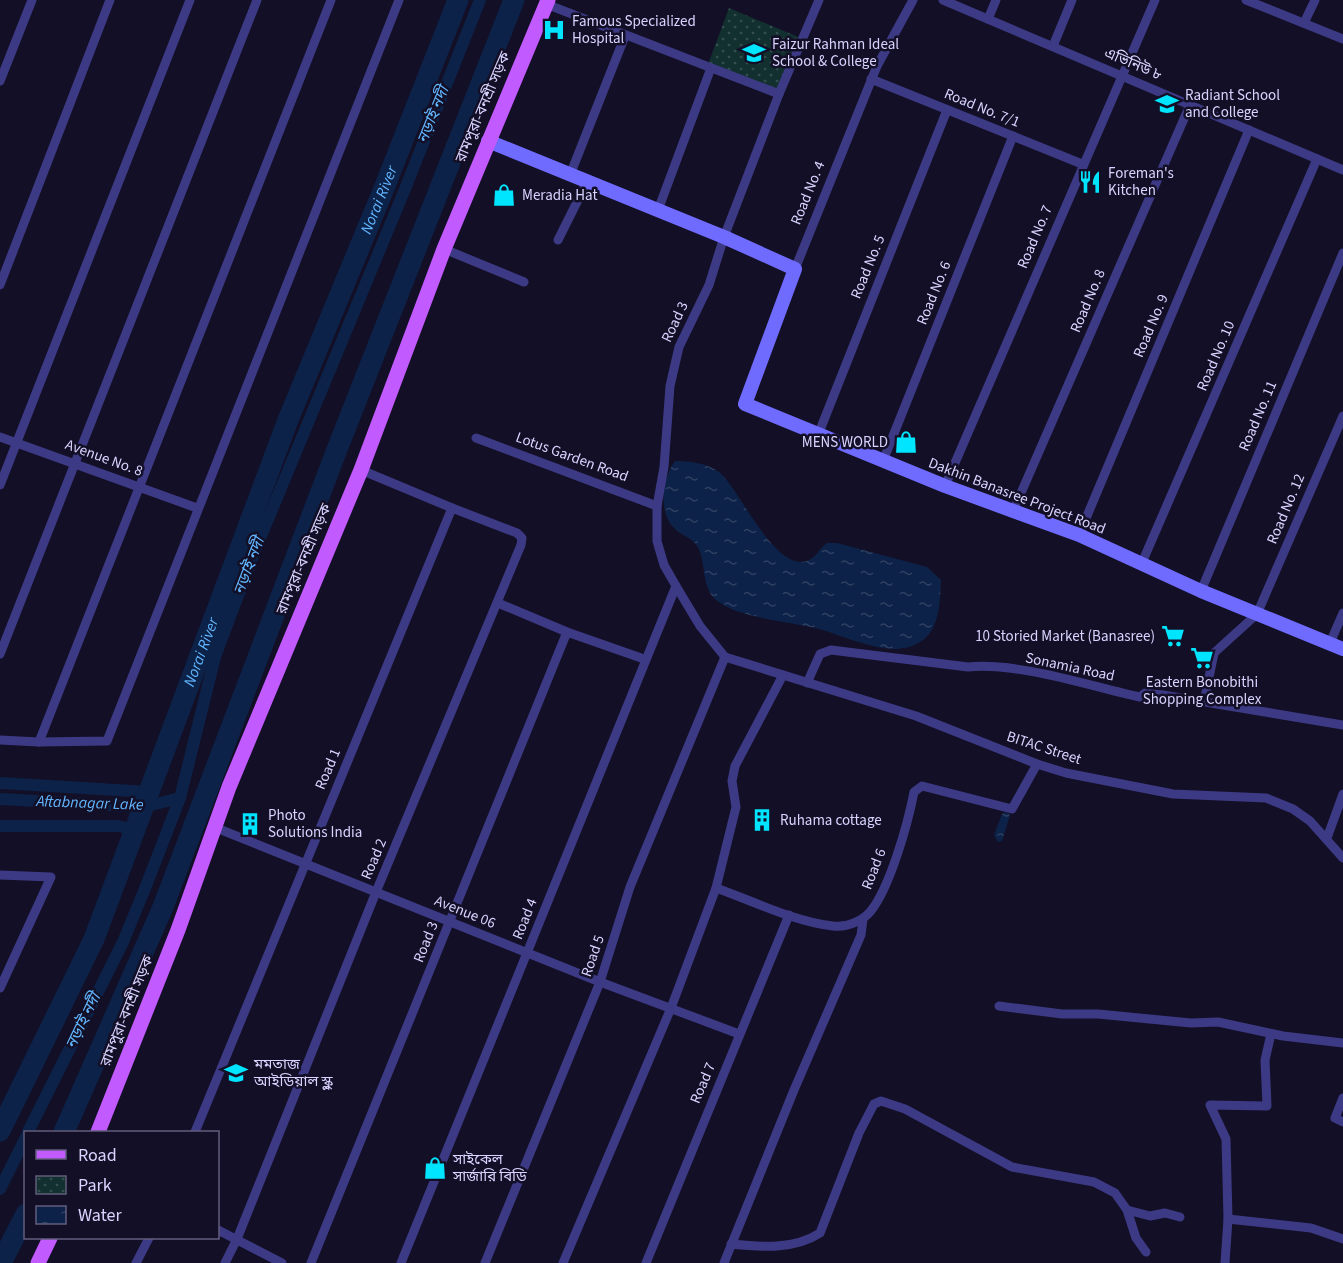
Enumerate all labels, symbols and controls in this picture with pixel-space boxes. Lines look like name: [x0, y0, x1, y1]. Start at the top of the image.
place label: Famous Specialized Hospital: [572, 11, 696, 49]
hospital icon: Famous Specialized Hospital: [541, 17, 567, 43]
place label: Faizur Rahman Ideal School & College: [772, 34, 899, 72]
school or university icon: Faizur Rahman Ideal School & College: [741, 40, 767, 66]
street label: এভিনিউ ৮: [1101, 42, 1165, 86]
street label: রামপুরা-বনশ্রী সড়ক: [450, 48, 516, 167]
water label: নড়াই নদী: [412, 81, 455, 147]
street label: Road No. 7/1: [941, 83, 1023, 133]
place label: Radiant School and College: [1185, 85, 1280, 123]
school or university icon: Radiant School and College: [1154, 91, 1180, 117]
street label: Road No. 4: [786, 157, 830, 228]
water label: Norai River: [355, 161, 403, 237]
place label: Foreman's Kitchen: [1108, 163, 1174, 201]
restaurant icon: Foreman's Kitchen: [1077, 169, 1103, 195]
shop icon: Meradia Hat: [491, 182, 517, 208]
place label: Meradia Hat: [522, 185, 598, 206]
street label: Road No. 7: [1012, 202, 1058, 272]
street label: Road No. 5: [846, 232, 890, 302]
street label: Road No. 6: [912, 258, 956, 328]
street label: Road No. 8: [1065, 266, 1111, 336]
street label: Road No. 9: [1128, 291, 1174, 361]
street label: Road 3: [656, 298, 694, 346]
street label: Road No. 10: [1192, 318, 1240, 394]
street label: Road No. 11: [1234, 378, 1282, 454]
street label: Lotus Garden Road: [513, 427, 631, 487]
shop icon: MENS WORLD: [893, 429, 919, 455]
place label: MENS WORLD: [802, 432, 888, 453]
street label: Avenue No. 8: [62, 434, 146, 482]
street label: Dakhin Banasree Project Road: [925, 452, 1109, 540]
street label: Road No. 12: [1262, 471, 1310, 547]
street label: রামপুরা-বনশ্রী সড়ক: [271, 500, 337, 619]
water label: নড়াই নদী: [228, 532, 271, 598]
water label: Norai River: [178, 613, 225, 690]
supermarket icon: 10 Storied Market (Banasree): [1160, 623, 1186, 649]
place label: 10 Storied Market (Banasree): [975, 626, 1155, 647]
supermarket icon: Eastern Bonobithi Shopping Complex: [1189, 645, 1215, 671]
street label: Sonamia Road: [1023, 647, 1117, 687]
place label: Eastern Bonobithi Shopping Complex: [1143, 672, 1262, 710]
street label: BITAC Street: [1004, 726, 1084, 770]
street label: Road 1: [310, 745, 346, 793]
water label: Aftabnagar Lake: [35, 790, 144, 816]
place label: Photo Solutions India: [268, 805, 362, 843]
building icon: Ruhama cottage: [749, 807, 775, 833]
place label: Ruhama cottage: [780, 810, 882, 831]
building icon: Photo Solutions India: [237, 811, 263, 837]
street label: Road 2: [356, 835, 392, 883]
street label: Road 6: [857, 845, 891, 893]
street label: Avenue 06: [431, 890, 499, 934]
street label: Road 4: [507, 895, 543, 943]
street label: Road 3: [408, 918, 444, 966]
street label: Road 5: [576, 932, 610, 980]
street label: রামপুরা-বনশ্রী সড়ক: [95, 951, 159, 1071]
water label: নড়াই নদী: [60, 987, 107, 1053]
place label: মমতাজ আইডিয়াল স্কুল: [253, 1054, 333, 1092]
street label: Road 7: [685, 1059, 721, 1107]
school or university icon: মমতাজ আইডিয়াল স্কুল: [223, 1060, 249, 1086]
legend: [24, 1131, 219, 1239]
text: Road: [78, 1143, 117, 1168]
place label: সাইকেল সার্জারি বিডি: [452, 1149, 527, 1187]
shop icon: সাইকেল সার্জারি বিডি: [422, 1155, 448, 1181]
text: Park: [78, 1173, 112, 1198]
text: Water: [78, 1203, 122, 1228]

